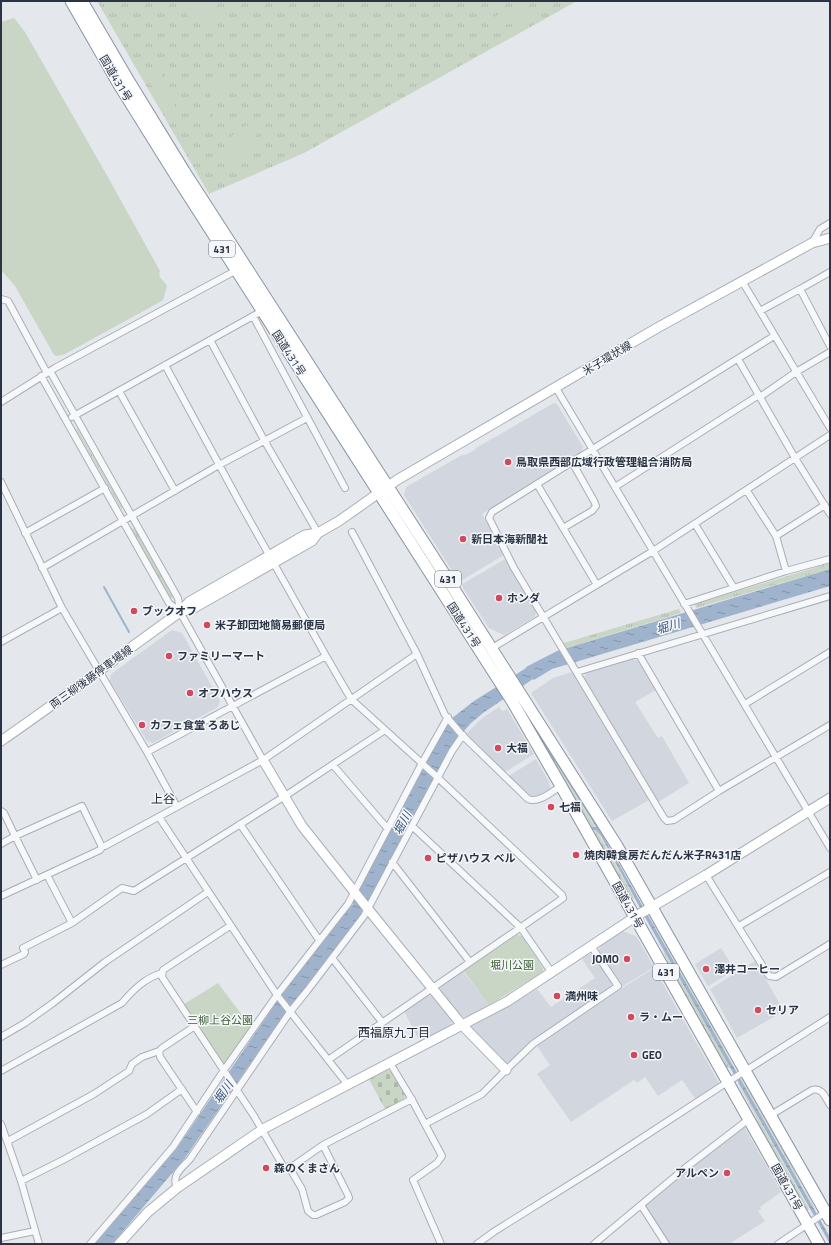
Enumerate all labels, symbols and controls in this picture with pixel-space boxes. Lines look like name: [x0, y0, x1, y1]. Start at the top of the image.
street label: 国道431号: [96, 52, 136, 104]
road number: 431: [209, 241, 235, 257]
street label: 国道431号: [268, 327, 310, 379]
street label: 米子環状線: [579, 337, 635, 379]
place label: 鳥取県西部広域行政管理組合消防局: [516, 454, 692, 470]
marker: 鳥取県西部広域行政管理組合消防局: [503, 457, 513, 467]
place label: 新日本海新聞社: [471, 531, 548, 547]
marker: 新日本海新聞社: [458, 534, 468, 544]
road number: 431: [435, 571, 461, 587]
place label: ホンダ: [507, 590, 540, 606]
marker: ホンダ: [494, 593, 504, 603]
street label: 国道431号: [443, 599, 485, 651]
place label: ブックオフ: [142, 603, 197, 619]
marker: ブックオフ: [129, 606, 139, 616]
water label: 堀川: [654, 613, 684, 638]
place label: 米子卸団地簡易郵便局: [215, 617, 325, 633]
marker: 米子卸団地簡易郵便局: [202, 620, 212, 630]
street label: 両三柳後藤停車場線: [46, 641, 136, 713]
place label: ファミリーマート: [177, 648, 265, 664]
marker: ファミリーマート: [164, 651, 174, 661]
place label: オフハウス: [198, 685, 253, 701]
marker: オフハウス: [185, 688, 195, 698]
place label: カフェ食堂 ろあじ: [150, 717, 240, 733]
marker: カフェ食堂 ろあじ: [137, 720, 147, 730]
place label: 大福: [506, 740, 528, 756]
marker: 大福: [493, 743, 503, 753]
district label: 上谷: [151, 789, 175, 808]
place label: 七福: [559, 799, 581, 815]
marker: 七福: [546, 802, 556, 812]
water label: 堀川: [388, 806, 417, 838]
place label: 焼肉韓食房だんだん米子R431店: [584, 847, 741, 863]
place label: ピザハウス ベル: [436, 850, 515, 866]
marker: 焼肉韓食房だんだん米子R431店: [571, 850, 581, 860]
marker: ピザハウス ベル: [423, 853, 433, 863]
street label: 国道431号: [609, 879, 647, 931]
place label: JOMO: [592, 951, 619, 967]
marker: JOMO: [622, 954, 632, 964]
park label: 堀川公園: [490, 957, 534, 973]
place label: 澤井コーヒー: [714, 961, 780, 977]
road number: 431: [653, 964, 679, 980]
marker: 澤井コーヒー: [701, 964, 711, 974]
place label: 満州味: [565, 988, 598, 1004]
marker: 満州味: [552, 991, 562, 1001]
place label: セリア: [766, 1002, 799, 1018]
marker: セリア: [753, 1005, 763, 1015]
place label: ラ・ムー: [639, 1009, 683, 1025]
park label: 三柳上谷公園: [187, 1012, 253, 1028]
marker: ラ・ムー: [626, 1012, 636, 1022]
district label: 西福原九丁目: [358, 1023, 430, 1042]
place label: GEO: [642, 1047, 662, 1063]
marker: GEO: [629, 1050, 639, 1060]
water label: 堀川: [208, 1075, 239, 1107]
place label: 森のくまさん: [274, 1160, 340, 1176]
street label: 国道431号: [768, 1161, 806, 1213]
marker: 森のくまさん: [261, 1163, 271, 1173]
place label: アルペン: [675, 1165, 719, 1181]
marker: アルペン: [722, 1168, 732, 1178]

